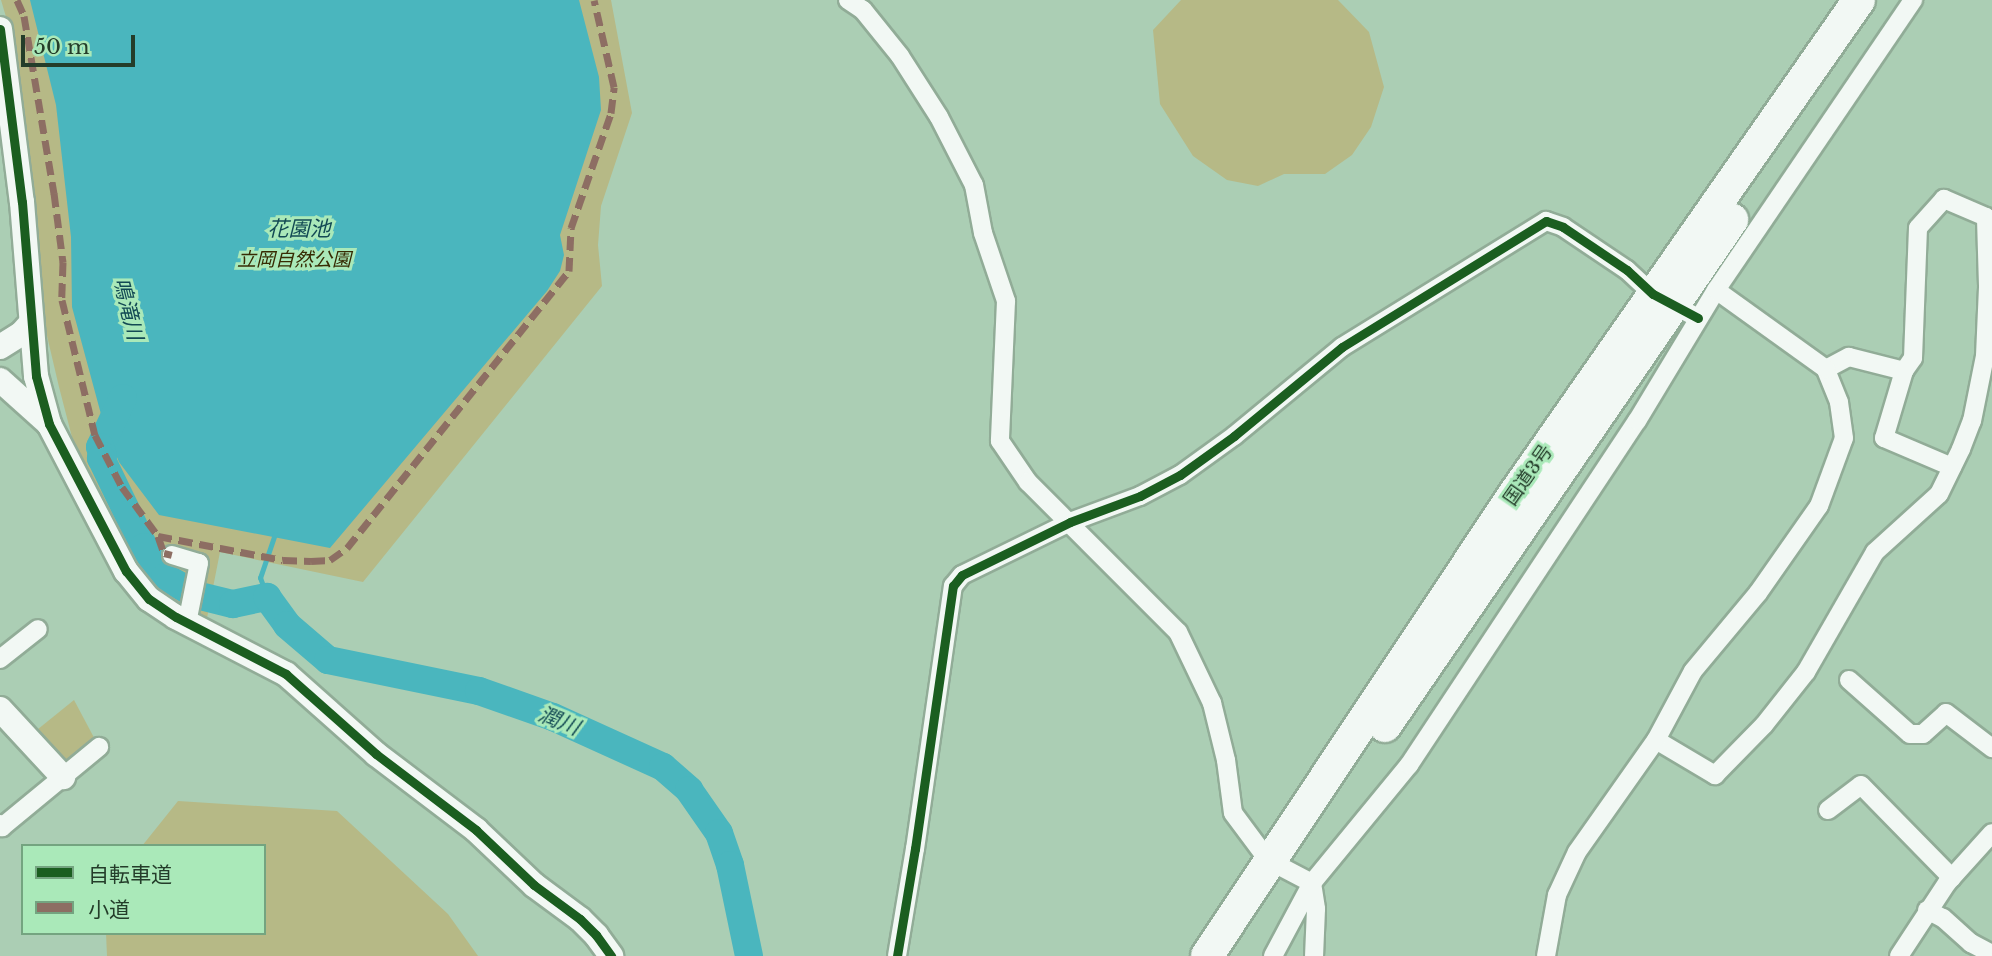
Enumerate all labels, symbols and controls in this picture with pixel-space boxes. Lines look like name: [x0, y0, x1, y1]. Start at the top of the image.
scale bar: [24, 21, 138, 65]
text: 50 m: [34, 34, 89, 60]
water label: 花園池: [268, 216, 330, 242]
park label: 立岡自然公園: [237, 249, 351, 271]
water label: 鳴滝川: [108, 275, 148, 343]
street label: 国道3号: [1499, 440, 1557, 510]
water label: 潤川: [535, 701, 583, 741]
legend: [21, 844, 266, 935]
text: 自転車道: [88, 862, 172, 888]
text: 小道: [88, 897, 130, 923]

